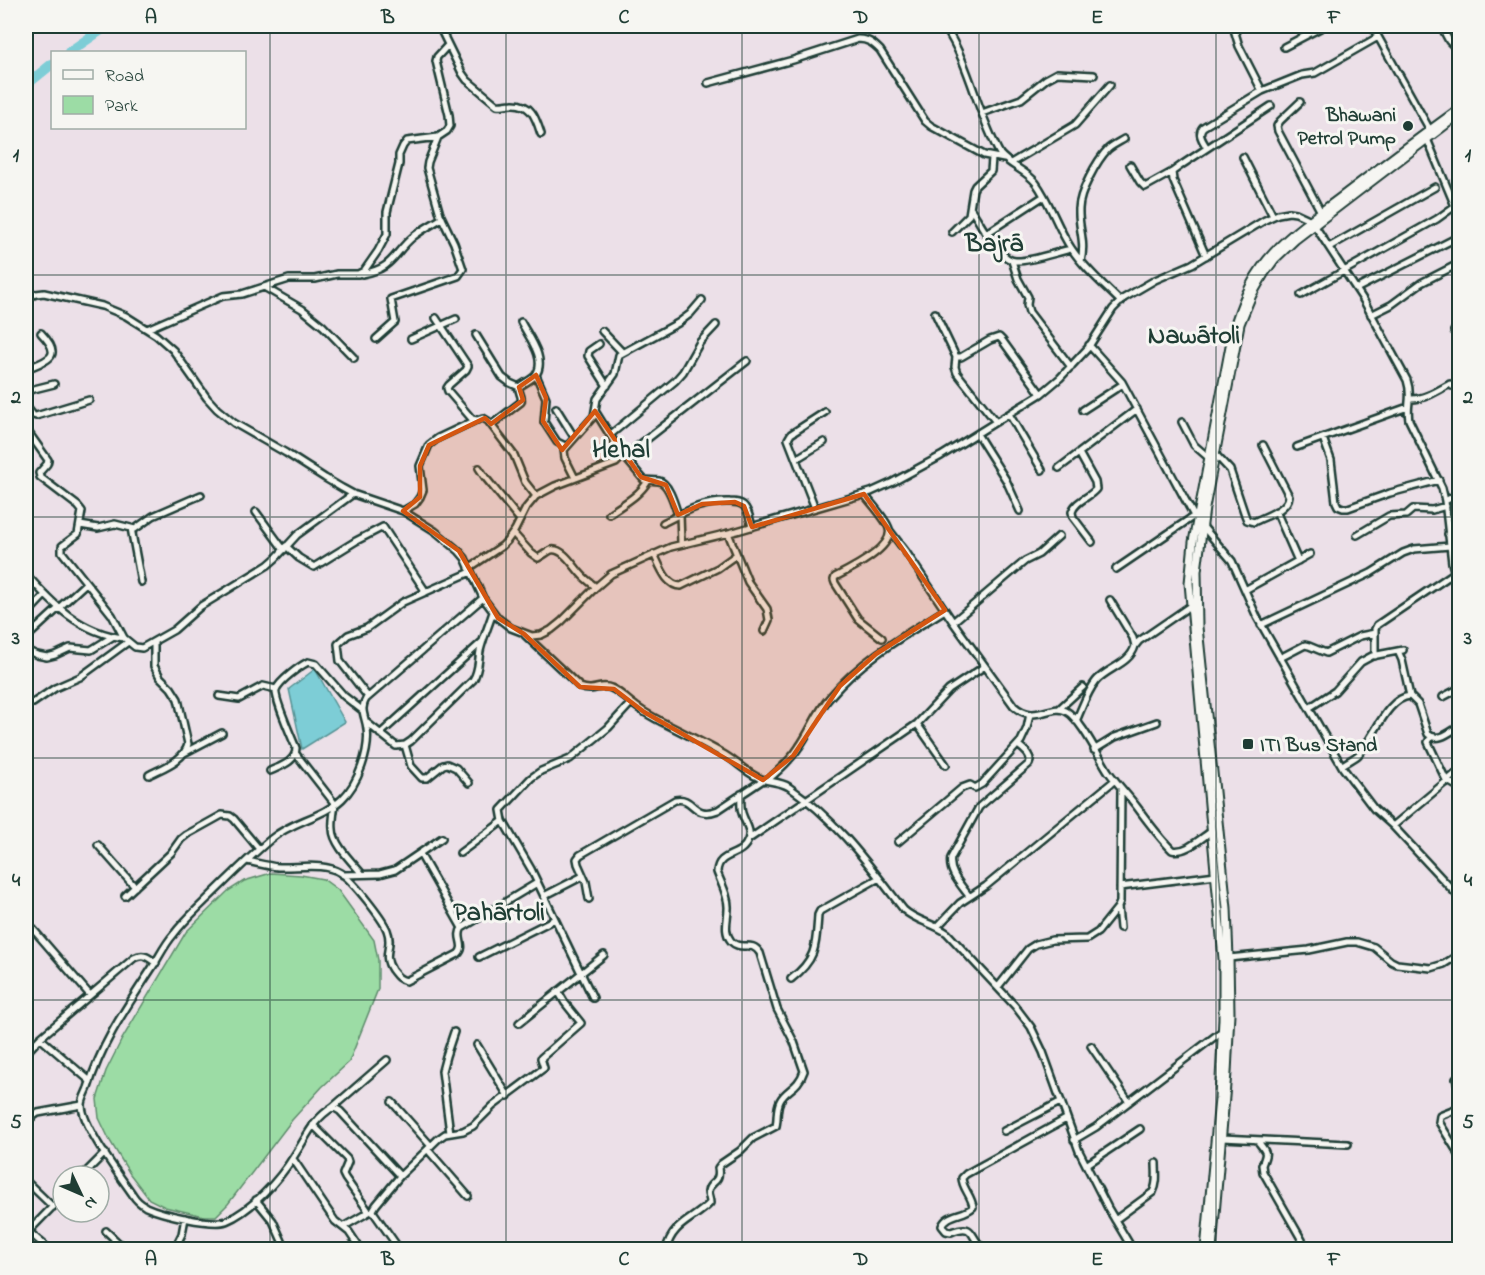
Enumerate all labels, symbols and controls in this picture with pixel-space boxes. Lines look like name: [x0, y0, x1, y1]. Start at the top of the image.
text: A: [145, 4, 157, 33]
text: B: [380, 4, 395, 33]
text: C: [619, 4, 630, 33]
text: D: [853, 4, 868, 33]
text: E: [1091, 4, 1103, 33]
text: F: [1327, 4, 1341, 33]
legend: [51, 51, 246, 129]
text: Road: [105, 64, 144, 90]
text: Park: [105, 94, 138, 120]
place label: Bhawani Petrol Pump: [1297, 102, 1396, 154]
marker: Bhawani Petrol Pump: [1401, 119, 1415, 133]
text: 1: [13, 142, 20, 171]
text: 1: [1465, 142, 1472, 171]
district label: Bajrā: [964, 226, 1024, 264]
district label: Nawātoli: [1148, 318, 1240, 356]
text: 2: [10, 384, 21, 413]
text: 2: [1462, 384, 1473, 413]
district label: Hehal: [592, 432, 650, 470]
text: 3: [11, 625, 20, 654]
text: 3: [1463, 625, 1472, 654]
place label: ITI Bus Stand: [1260, 732, 1378, 761]
marker: ITI Bus Stand: [1241, 737, 1255, 751]
text: 4: [12, 867, 21, 896]
text: 4: [1464, 867, 1473, 896]
district label: Pahārtoli: [453, 895, 545, 933]
text: 5: [10, 1109, 22, 1138]
text: 5: [1462, 1109, 1474, 1138]
north arrow: [51, 1164, 111, 1224]
text: N: [78, 1191, 103, 1215]
text: A: [145, 1246, 157, 1275]
text: B: [380, 1246, 395, 1275]
text: C: [619, 1246, 630, 1275]
text: D: [853, 1246, 868, 1275]
text: E: [1091, 1246, 1103, 1275]
text: F: [1327, 1246, 1341, 1275]

